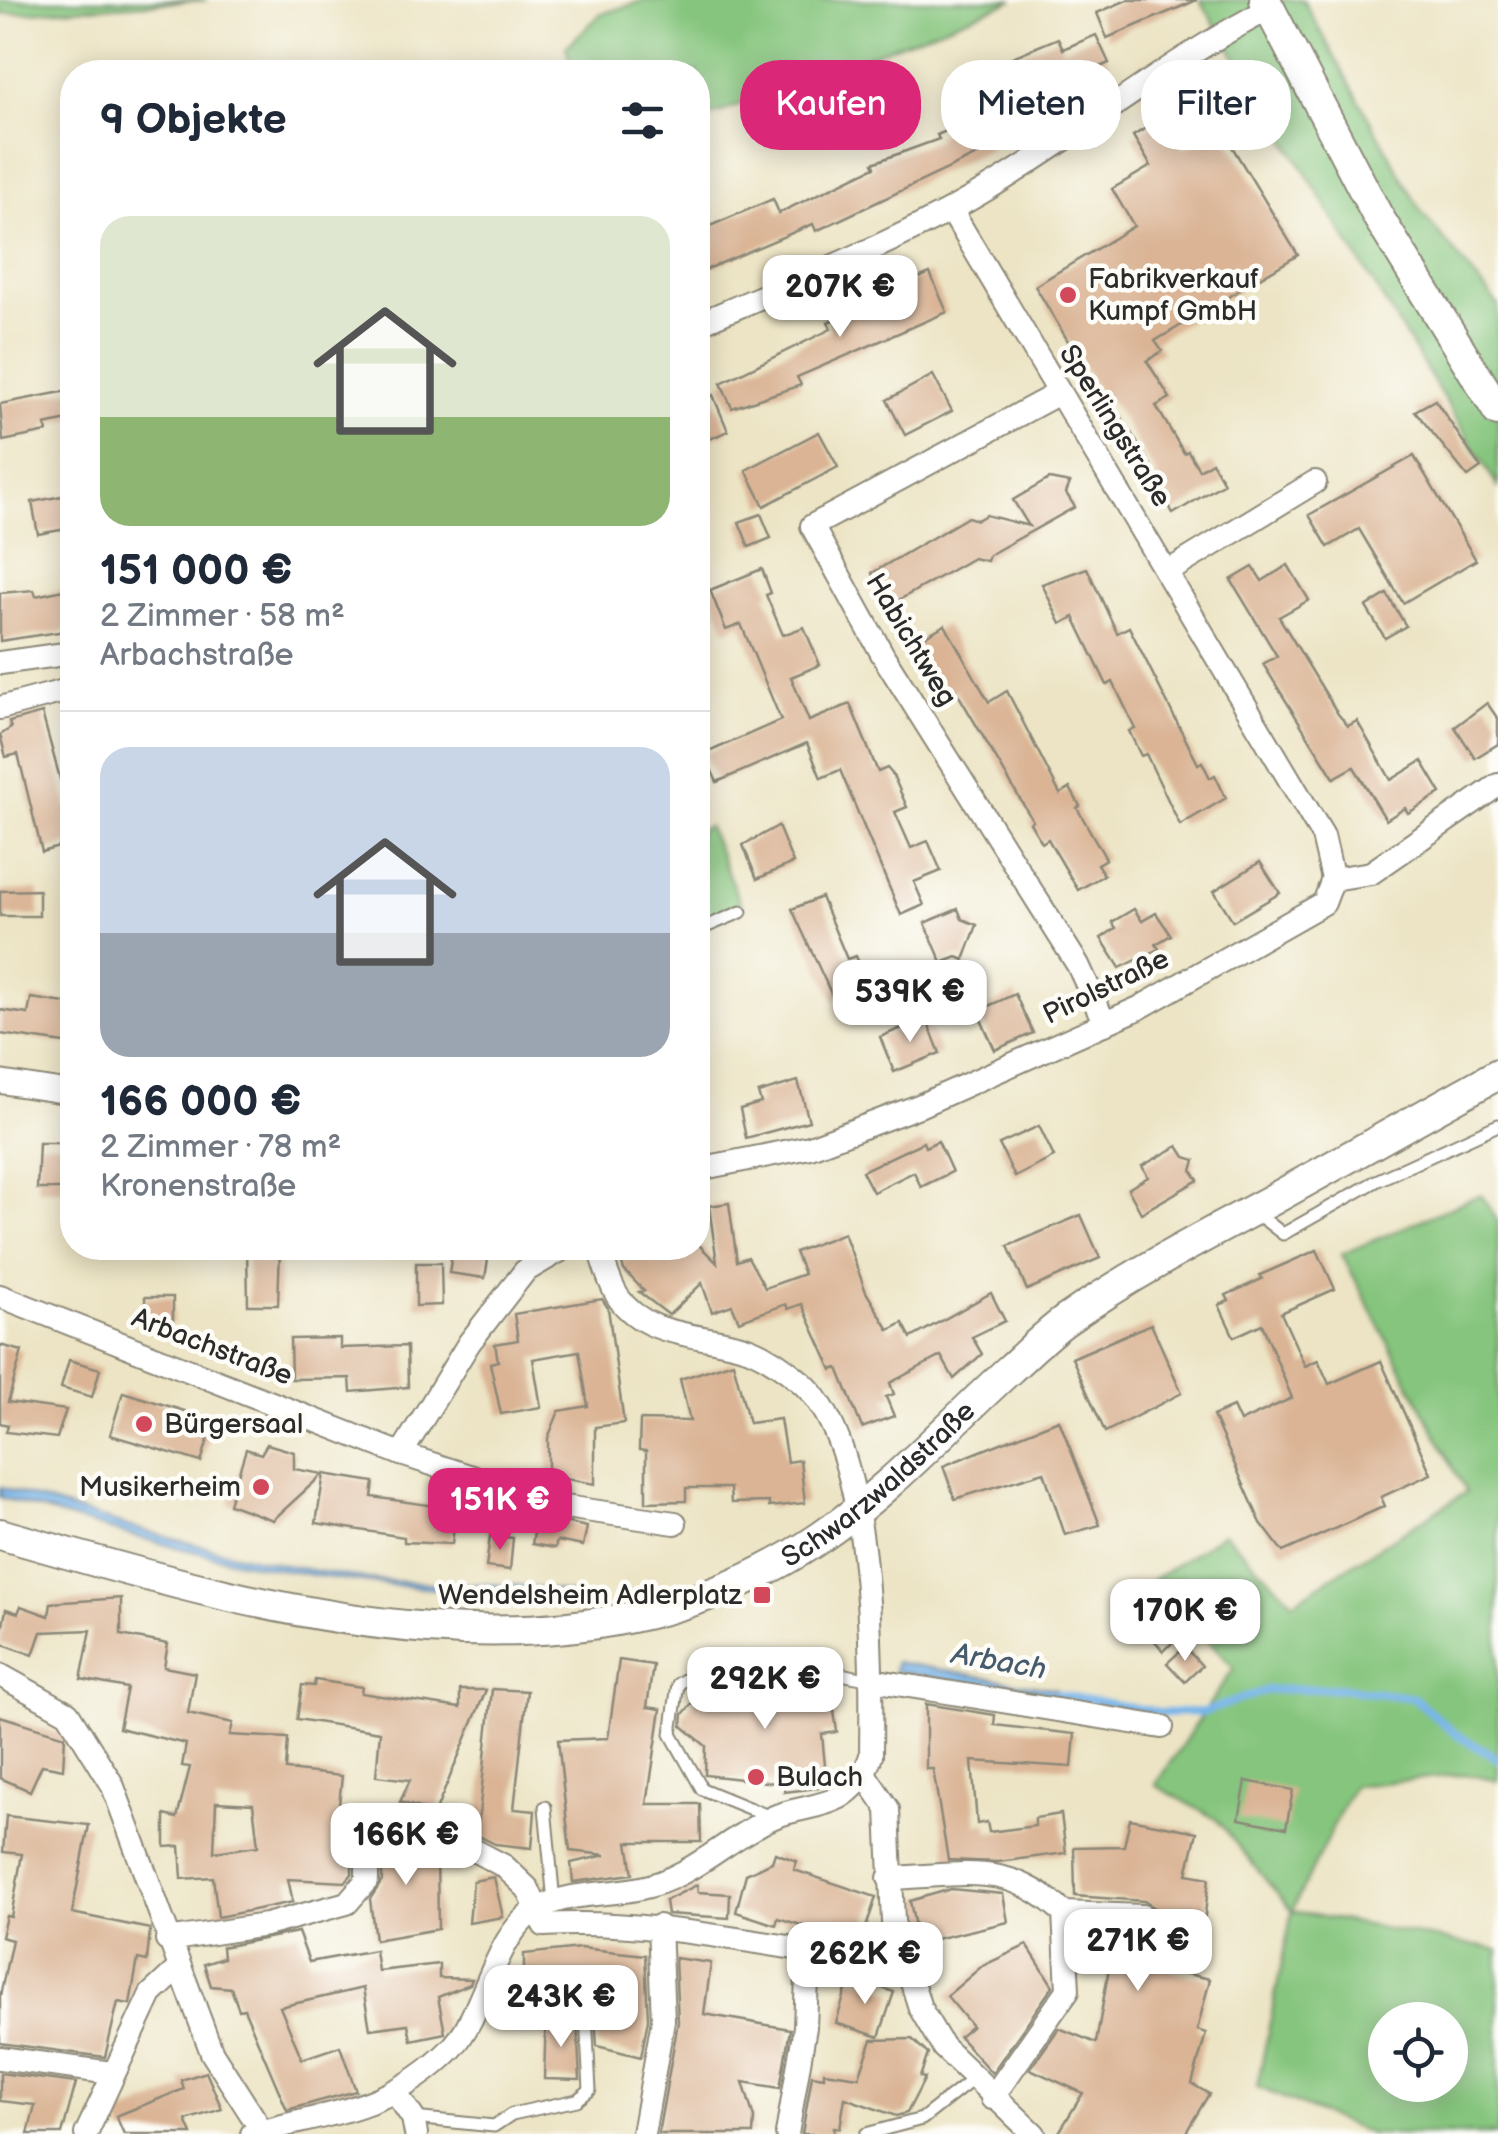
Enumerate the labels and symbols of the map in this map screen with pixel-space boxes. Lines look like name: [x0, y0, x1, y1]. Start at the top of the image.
pin: 207K €: [759, 255, 921, 340]
place label: Fabrikverkauf Kumpf GmbH: [1088, 263, 1259, 328]
marker: Fabrikverkauf Kumpf GmbH: [1057, 284, 1079, 306]
street label: Sperlingstraße: [1052, 339, 1178, 513]
street label: Habichtweg: [858, 568, 964, 712]
street label: Pirolstraße: [1038, 942, 1174, 1032]
pin: 539K €: [829, 960, 991, 1045]
street label: Arbachstraße: [127, 1301, 297, 1393]
street label: Schwarzwaldstraße: [776, 1394, 982, 1574]
place label: Bürgersaal: [164, 1408, 303, 1441]
marker: Bürgersaal: [133, 1413, 155, 1435]
pin: 151K €: [419, 1468, 581, 1553]
place label: Musikerheim: [79, 1471, 241, 1504]
marker: Musikerheim: [250, 1476, 272, 1498]
place label: Wendelsheim Adlerplatz: [438, 1579, 743, 1612]
pin: 170K €: [1104, 1579, 1266, 1664]
marker: Wendelsheim Adlerplatz: [751, 1584, 773, 1606]
water label: Arbach: [947, 1636, 1049, 1688]
pin: 292K €: [684, 1647, 846, 1732]
place label: Bulach: [776, 1761, 863, 1794]
marker: Bulach: [745, 1766, 767, 1788]
pin: 166K €: [325, 1803, 487, 1888]
pin: 271K €: [1057, 1909, 1219, 1994]
pin: 262K €: [784, 1922, 946, 2007]
pin: 243K €: [480, 1965, 642, 2050]

